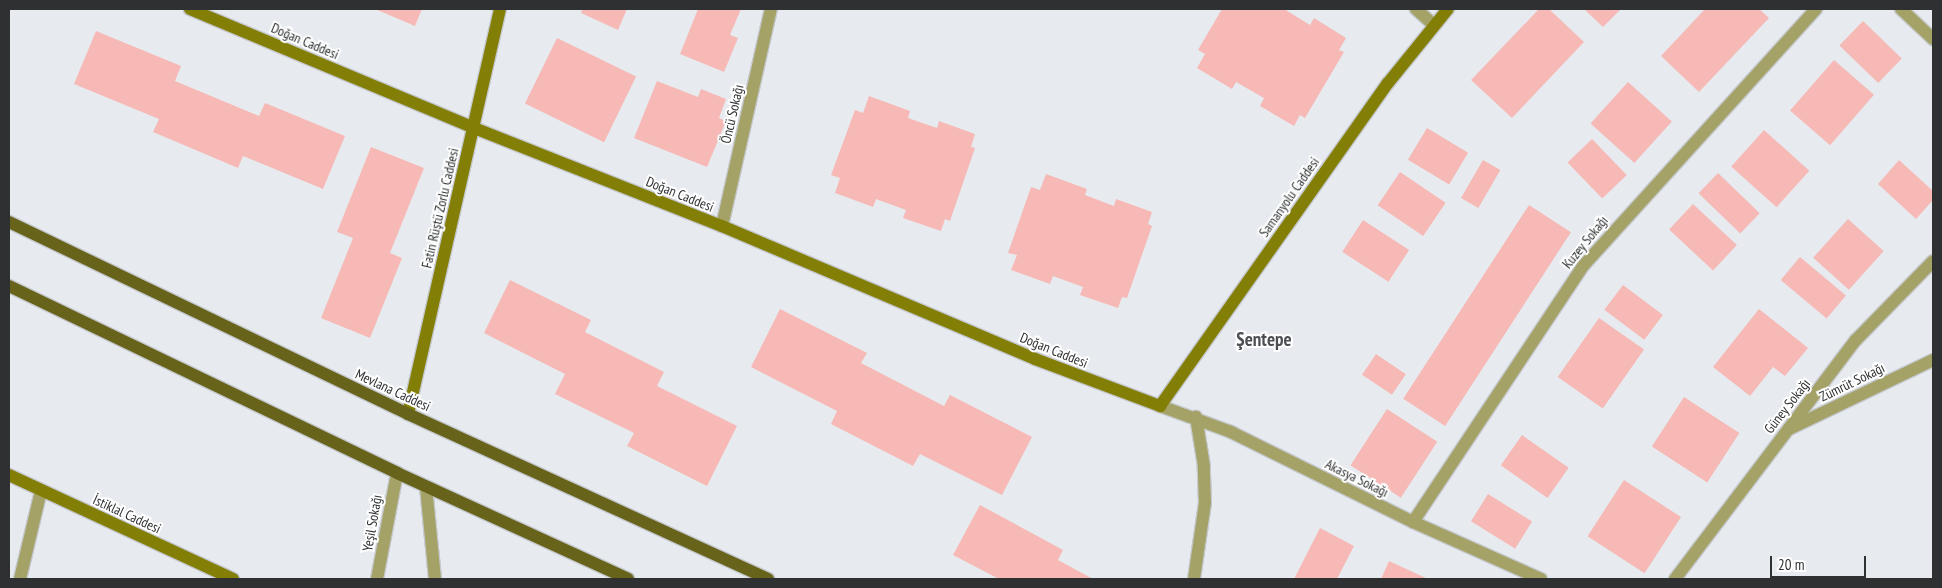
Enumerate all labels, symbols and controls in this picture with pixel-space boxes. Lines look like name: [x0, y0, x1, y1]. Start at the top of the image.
street label: Doğan Caddesi: [269, 19, 341, 63]
street label: Öncü Sokağı: [717, 83, 747, 145]
street label: Fatin Rüştü Zorlu Caddesi: [418, 146, 462, 270]
street label: Samanyolu Caddesi: [1255, 154, 1323, 240]
street label: Doğan Caddesi: [644, 173, 716, 215]
street label: Kuzey Sokağı: [1558, 212, 1612, 272]
street label: Doğan Caddesi: [1018, 329, 1090, 371]
district label: Şentepe: [1236, 329, 1292, 351]
street label: Zümrüt Sokağı: [1817, 359, 1887, 405]
street label: Mevlana Caddesi: [353, 365, 433, 415]
street label: Güney Sokağı: [1760, 375, 1814, 437]
street label: Akasya Sokağı: [1323, 455, 1391, 501]
street label: İstiklal Caddesi: [90, 491, 164, 537]
street label: Yeşil Sokağı: [359, 493, 385, 553]
scale bar: [1772, 546, 1868, 578]
text: 20 m: [1778, 555, 1804, 574]

